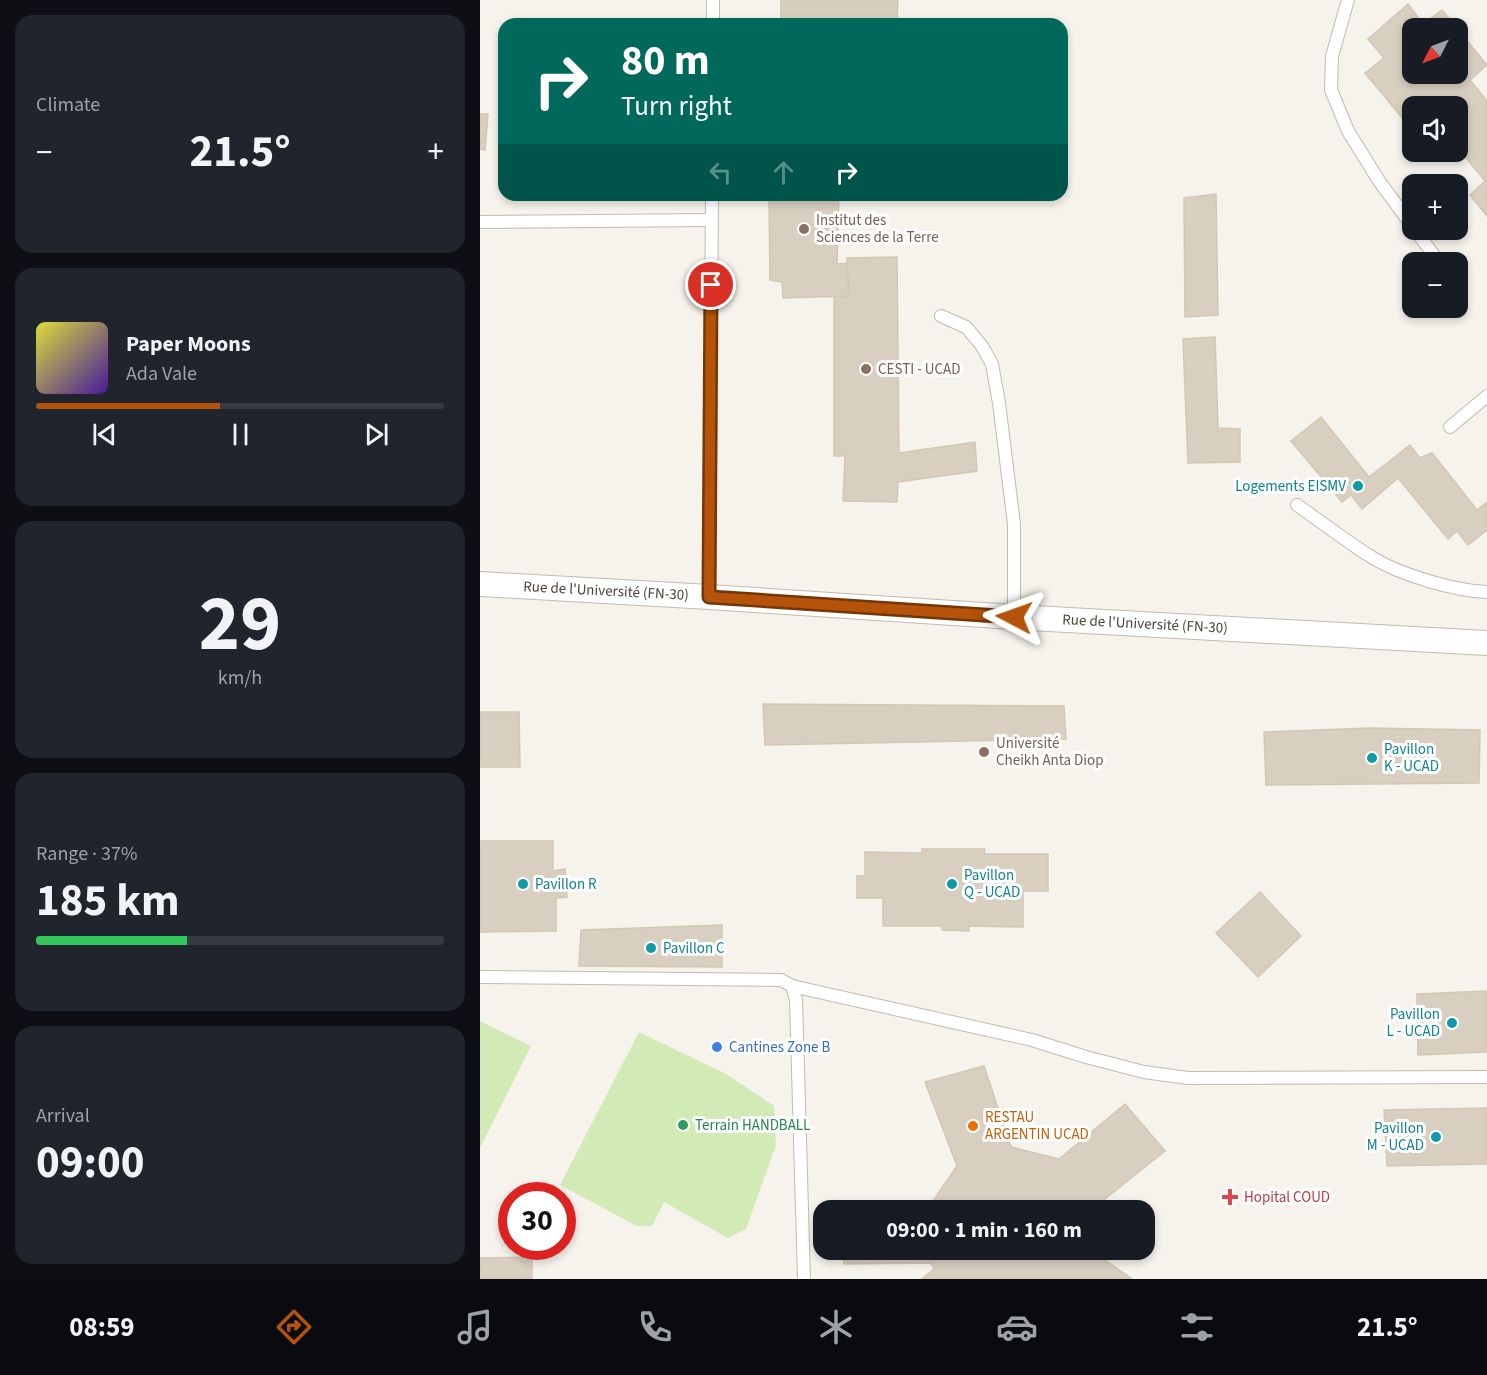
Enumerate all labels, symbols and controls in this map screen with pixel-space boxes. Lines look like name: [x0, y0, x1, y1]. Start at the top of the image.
north arrow: [1402, 18, 1468, 84]
map controls: [1402, 18, 1468, 318]
text: 80 m: [621, 31, 710, 91]
icon: right: [522, 42, 600, 120]
text: Turn right: [621, 87, 732, 126]
text: Climate: [36, 91, 100, 119]
button: sound: [1402, 96, 1468, 162]
text: 21.5°: [189, 120, 291, 184]
text: −: [36, 129, 52, 176]
text: +: [428, 129, 444, 176]
icon: left: [704, 156, 737, 189]
icon: ahead: [767, 156, 800, 189]
icon: right: [830, 156, 863, 189]
button: +: [1402, 174, 1468, 240]
place label: Institut des Sciences de la Terre: [816, 210, 939, 248]
marker: Institut des Sciences de la Terre: [797, 222, 811, 236]
button: −: [1402, 252, 1468, 318]
pin: [685, 259, 736, 310]
icon: arrive: [694, 268, 727, 301]
text: Paper Moons: [126, 328, 251, 360]
place label: CESTI - UCAD: [878, 359, 960, 380]
text: Ada Vale: [126, 360, 197, 388]
marker: CESTI - UCAD: [859, 362, 873, 376]
icon: previous: [88, 418, 121, 451]
icon: pause: [224, 418, 257, 451]
icon: next: [360, 418, 393, 451]
place label: Logements EISMV: [1235, 476, 1346, 497]
marker: Logements EISMV: [1351, 479, 1365, 493]
text: 29: [199, 569, 281, 680]
street label: Rue de l'Université (FN-30): [523, 576, 689, 606]
position arrow: [982, 585, 1046, 649]
street label: Rue de l'Université (FN-30): [1062, 609, 1228, 639]
text: km/h: [218, 664, 262, 692]
place label: Université Cheikh Anta Diop: [996, 733, 1103, 771]
place label: Pavillon K - UCAD: [1384, 739, 1439, 777]
marker: Université Cheikh Anta Diop: [977, 745, 991, 759]
marker: Pavillon K - UCAD: [1365, 751, 1379, 765]
text: Range · 37%: [36, 840, 137, 868]
place label: Pavillon Q - UCAD: [964, 865, 1020, 903]
text: 185 km: [36, 869, 180, 933]
place label: Pavillon R: [535, 874, 597, 895]
marker: Pavillon R: [516, 877, 530, 891]
marker: Pavillon Q - UCAD: [945, 877, 959, 891]
place label: Pavillon C: [663, 938, 725, 959]
marker: Pavillon C: [644, 941, 658, 955]
place label: Pavillon L - UCAD: [1386, 1004, 1440, 1042]
marker: Pavillon L - UCAD: [1445, 1016, 1459, 1030]
place label: Cantines Zone B: [729, 1037, 831, 1058]
marker: Cantines Zone B: [710, 1040, 724, 1054]
text: Arrival: [36, 1102, 90, 1130]
place label: RESTAU ARGENTIN UCAD: [985, 1107, 1089, 1145]
place label: Terrain HANDBALL: [695, 1115, 810, 1136]
marker: Terrain HANDBALL: [676, 1118, 690, 1132]
place label: Pavillon M - UCAD: [1367, 1118, 1424, 1156]
marker: RESTAU ARGENTIN UCAD: [966, 1119, 980, 1133]
marker: Pavillon M - UCAD: [1429, 1130, 1443, 1144]
text: 09:00: [36, 1131, 145, 1195]
speed limit sign: 30: [498, 1182, 576, 1260]
place label: Hopital COUD: [1244, 1187, 1330, 1208]
marker: Hopital COUD: [1221, 1188, 1239, 1206]
text: 09:00 · 1 min · 160 m: [886, 1214, 1082, 1246]
icon: directions: [273, 1306, 315, 1348]
icon: music: [454, 1306, 496, 1348]
icon: phone: [634, 1306, 676, 1348]
icon: climate: [815, 1306, 857, 1348]
icon: car: [996, 1306, 1038, 1348]
icon: filters: [1176, 1306, 1218, 1348]
text: 08:59: [69, 1308, 134, 1347]
text: 21.5°: [1357, 1308, 1418, 1347]

